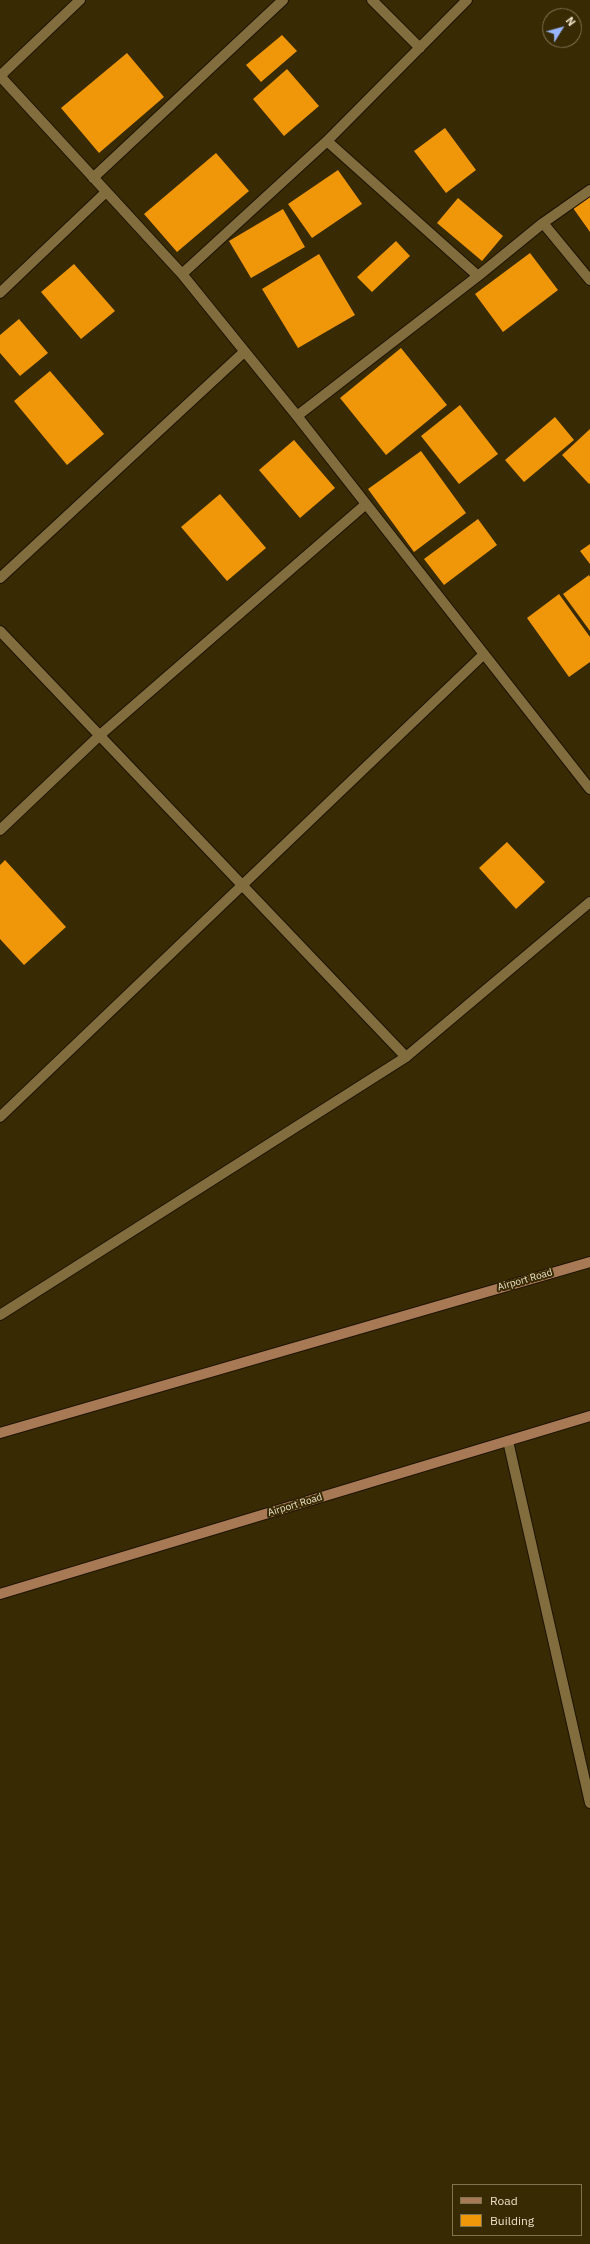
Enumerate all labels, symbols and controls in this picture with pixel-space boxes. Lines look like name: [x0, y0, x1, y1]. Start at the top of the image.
north arrow: [542, 8, 582, 48]
text: N: [563, 14, 579, 29]
street label: Airport Road: [496, 1266, 554, 1294]
street label: Airport Road: [266, 1491, 324, 1519]
legend: [452, 2184, 582, 2236]
text: Road: [490, 2193, 518, 2208]
text: Building: [490, 2213, 534, 2228]

